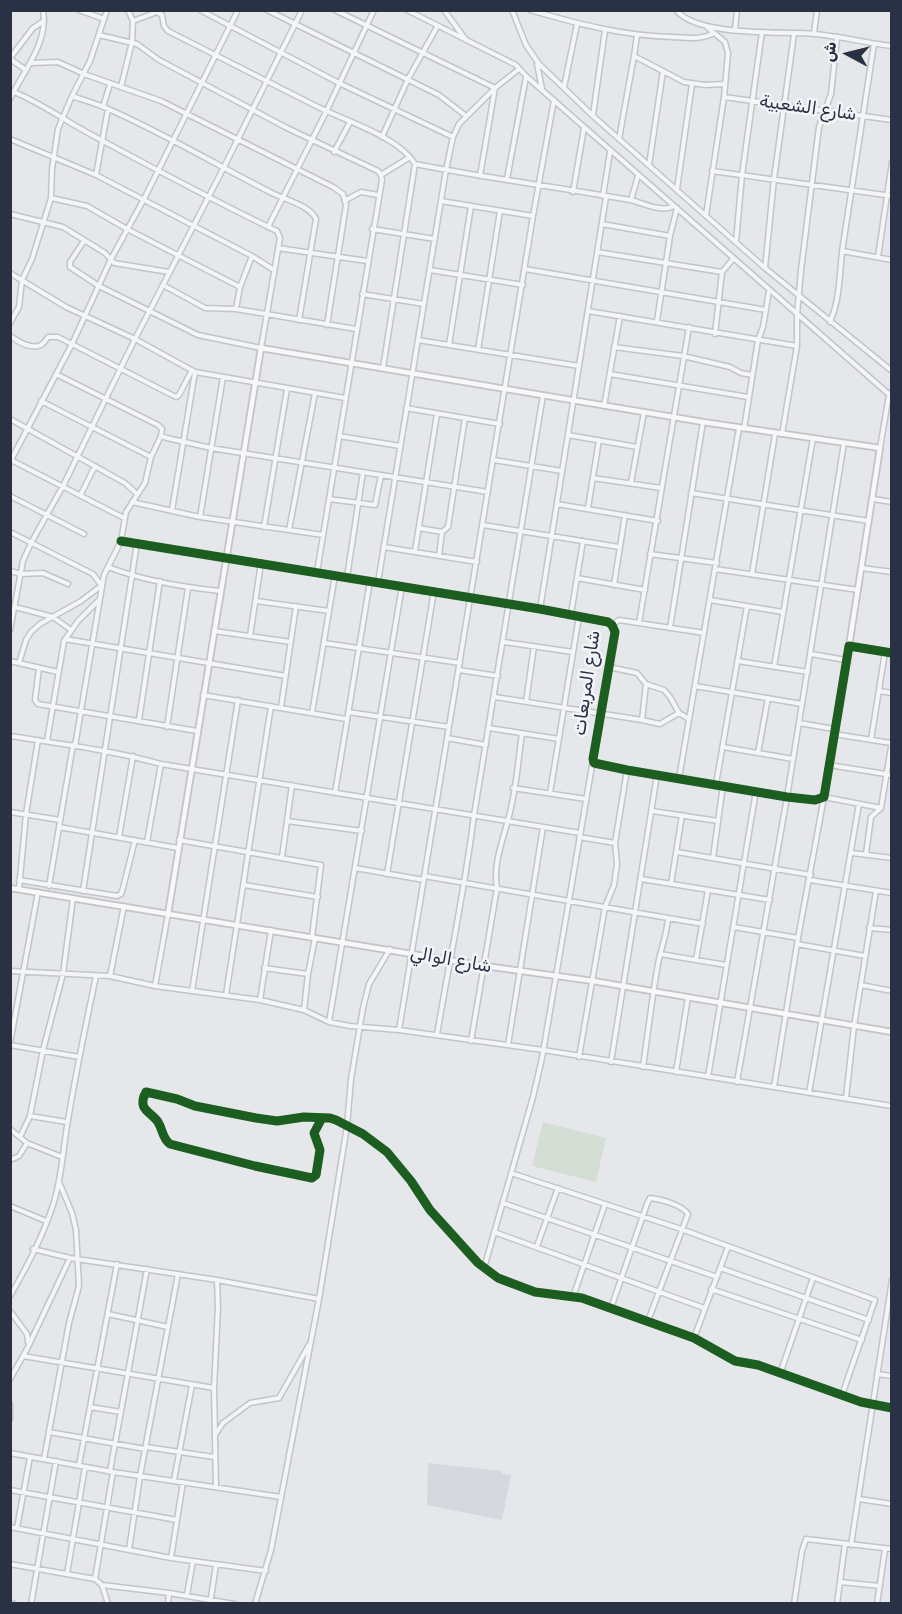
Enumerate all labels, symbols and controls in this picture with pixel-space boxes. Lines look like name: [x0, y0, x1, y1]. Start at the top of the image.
north arrow: [818, 24, 878, 84]
text: ش: [819, 41, 840, 63]
street label: شارع الشعبية: [758, 90, 858, 126]
street label: شارع المربعات: [569, 629, 605, 737]
street label: شارع الوالي: [409, 942, 493, 978]

